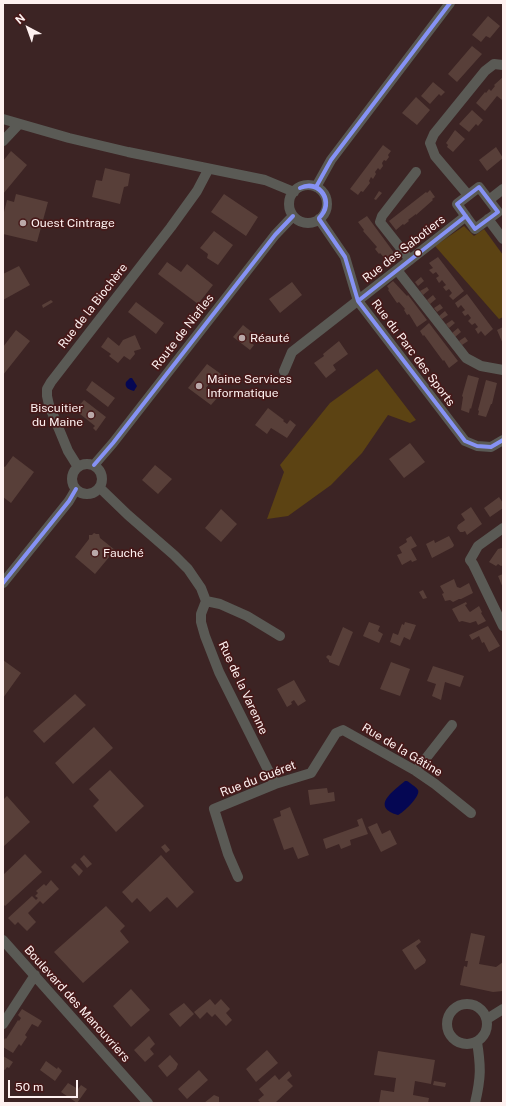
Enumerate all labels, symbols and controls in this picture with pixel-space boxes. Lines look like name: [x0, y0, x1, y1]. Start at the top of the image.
north arrow: [8, 8, 48, 48]
text: N: [13, 12, 27, 26]
street label: Rue des Sabotiers: [360, 212, 448, 286]
place label: Ouest Cintrage: [31, 216, 115, 230]
marker: Ouest Cintrage: [18, 218, 28, 228]
unlabelled marker: [413, 248, 423, 258]
street label: Rue de la Biochère: [55, 261, 131, 351]
street label: Route de Niafles: [149, 291, 217, 373]
street label: Rue du Parc des Sports: [368, 297, 458, 409]
place label: Réauté: [250, 331, 290, 345]
marker: Réauté: [237, 333, 247, 343]
place label: Maine Services Informatique: [207, 372, 292, 400]
marker: Maine Services Informatique: [194, 381, 204, 391]
place label: Biscuitier du Maine: [30, 401, 83, 429]
marker: Biscuitier du Maine: [86, 410, 96, 420]
place label: Fauché: [103, 546, 144, 560]
marker: Fauché: [90, 548, 100, 558]
street label: Rue de la Varenne: [215, 639, 271, 737]
street label: Rue de la Gâtine: [359, 720, 445, 780]
street label: Rue du Guéret: [218, 758, 298, 800]
street label: Boulevard des Manouvriers: [21, 943, 133, 1065]
scale bar: [10, 1072, 80, 1098]
text: 50 m: [15, 1080, 43, 1094]

